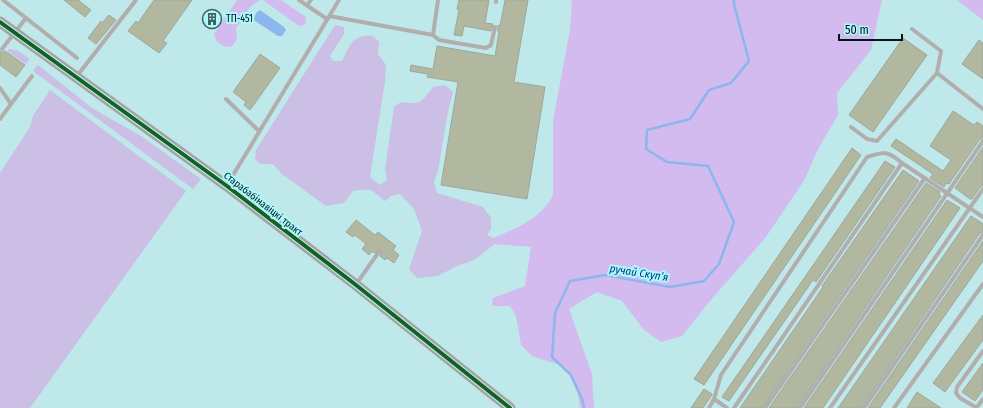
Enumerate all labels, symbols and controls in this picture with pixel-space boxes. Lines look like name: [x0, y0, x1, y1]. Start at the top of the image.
building icon: ТП-451: [201, 8, 223, 30]
place label: ТП-451: [226, 13, 253, 25]
scale bar: [839, 16, 902, 42]
text: 50 m: [845, 23, 869, 37]
street label: Старабабінавіцкі тракт: [221, 169, 306, 239]
water label: ручай Скупʼя: [609, 262, 669, 284]

